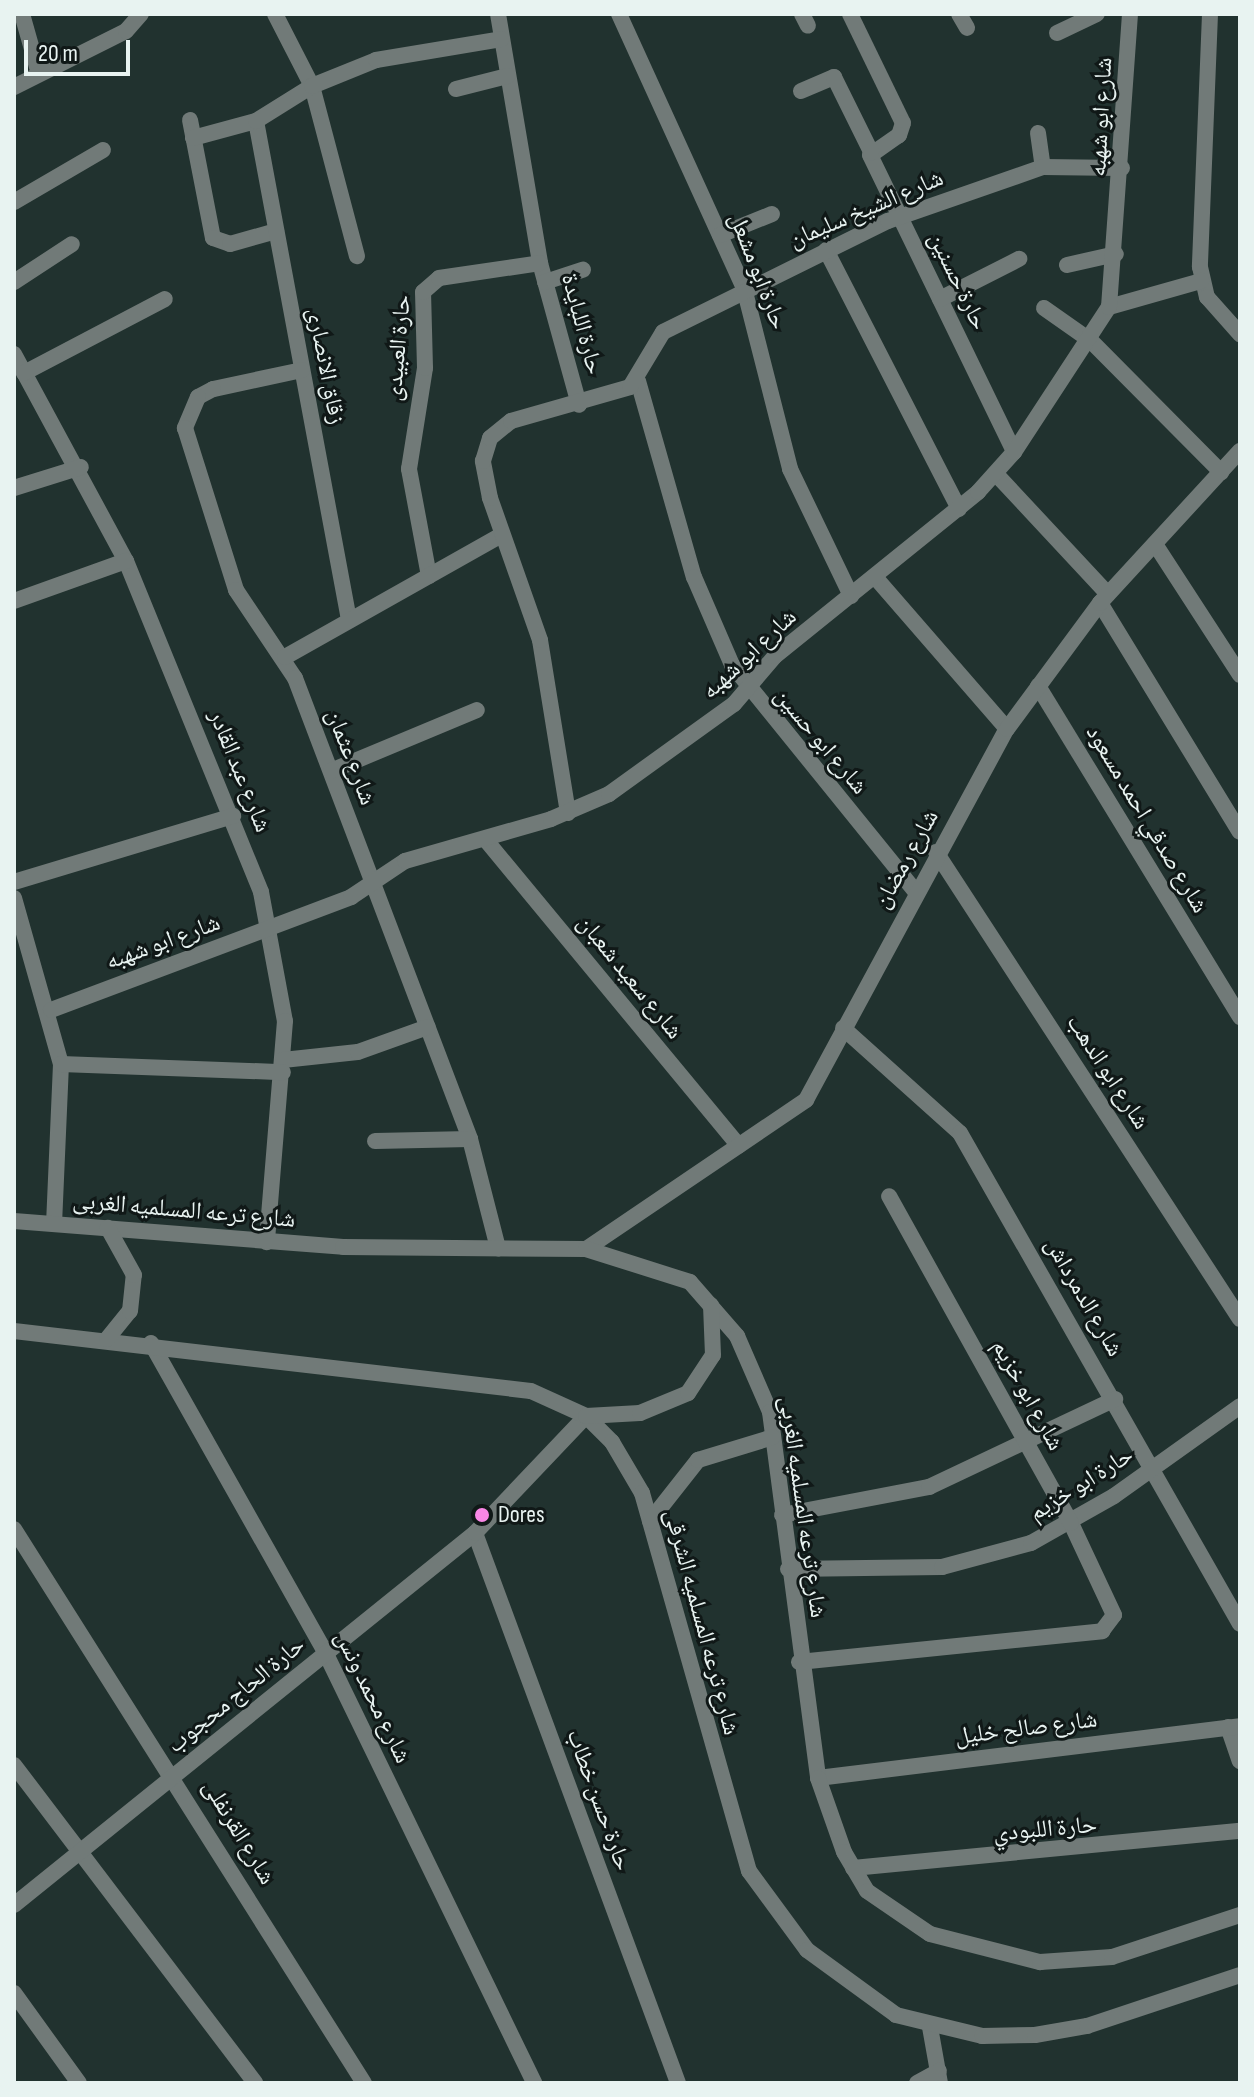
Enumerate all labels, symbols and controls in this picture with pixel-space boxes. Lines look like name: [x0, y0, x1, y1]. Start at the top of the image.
scale bar: [28, 24, 134, 74]
text: 20 m: [38, 39, 78, 68]
street label: شارع ابو شهبه: [1083, 57, 1119, 177]
street label: شارع الشيخ سليمان: [784, 164, 948, 254]
street label: حارة ابو مشعل: [723, 209, 793, 333]
street label: حارة حسنين: [922, 227, 994, 335]
street label: حارة اللبايدة: [555, 270, 609, 378]
street label: حارة العبيدى: [379, 294, 417, 402]
street label: زقاق الانصارى: [301, 305, 351, 427]
street label: شارع ابو شهبه: [695, 603, 803, 705]
street label: شارع ابو حسين: [768, 682, 874, 800]
street label: شارع عثمان: [320, 705, 382, 809]
street label: شارع عبد القادر: [202, 706, 278, 836]
street label: شارع صدقي احمد مسعود: [1080, 720, 1214, 918]
street label: شارع رمضان: [867, 805, 945, 913]
street label: شارع ابو شهبه: [102, 908, 224, 976]
street label: شارع سعيد شعبان: [571, 909, 689, 1045]
street label: شارع ابو الدهب: [1060, 1009, 1156, 1135]
street label: شارع ترعه المسلميه الغربى: [71, 1186, 297, 1234]
street label: شارع الدمرداش: [1038, 1233, 1130, 1361]
street label: شارع ابو خزيم: [986, 1334, 1070, 1456]
street label: شارع ترعه المسلميه الغربى: [773, 1394, 833, 1620]
street label: حارة ابو خزيم: [1024, 1441, 1138, 1527]
place label: Dores: [498, 1501, 545, 1529]
marker: Dores: [473, 1506, 491, 1524]
street label: شارع ترعه المسلميه الشرقى: [658, 1506, 746, 1738]
street label: شارع محمد ونس: [329, 1626, 417, 1768]
street label: حارة الحاج محجوب: [161, 1631, 311, 1759]
street label: شارع صالح خليل: [953, 1705, 1099, 1751]
street label: حارة حسن خطاب: [560, 1725, 638, 1875]
street label: شارع القرنفلى: [196, 1774, 282, 1890]
street label: حارة اللبودي: [992, 1810, 1098, 1848]

